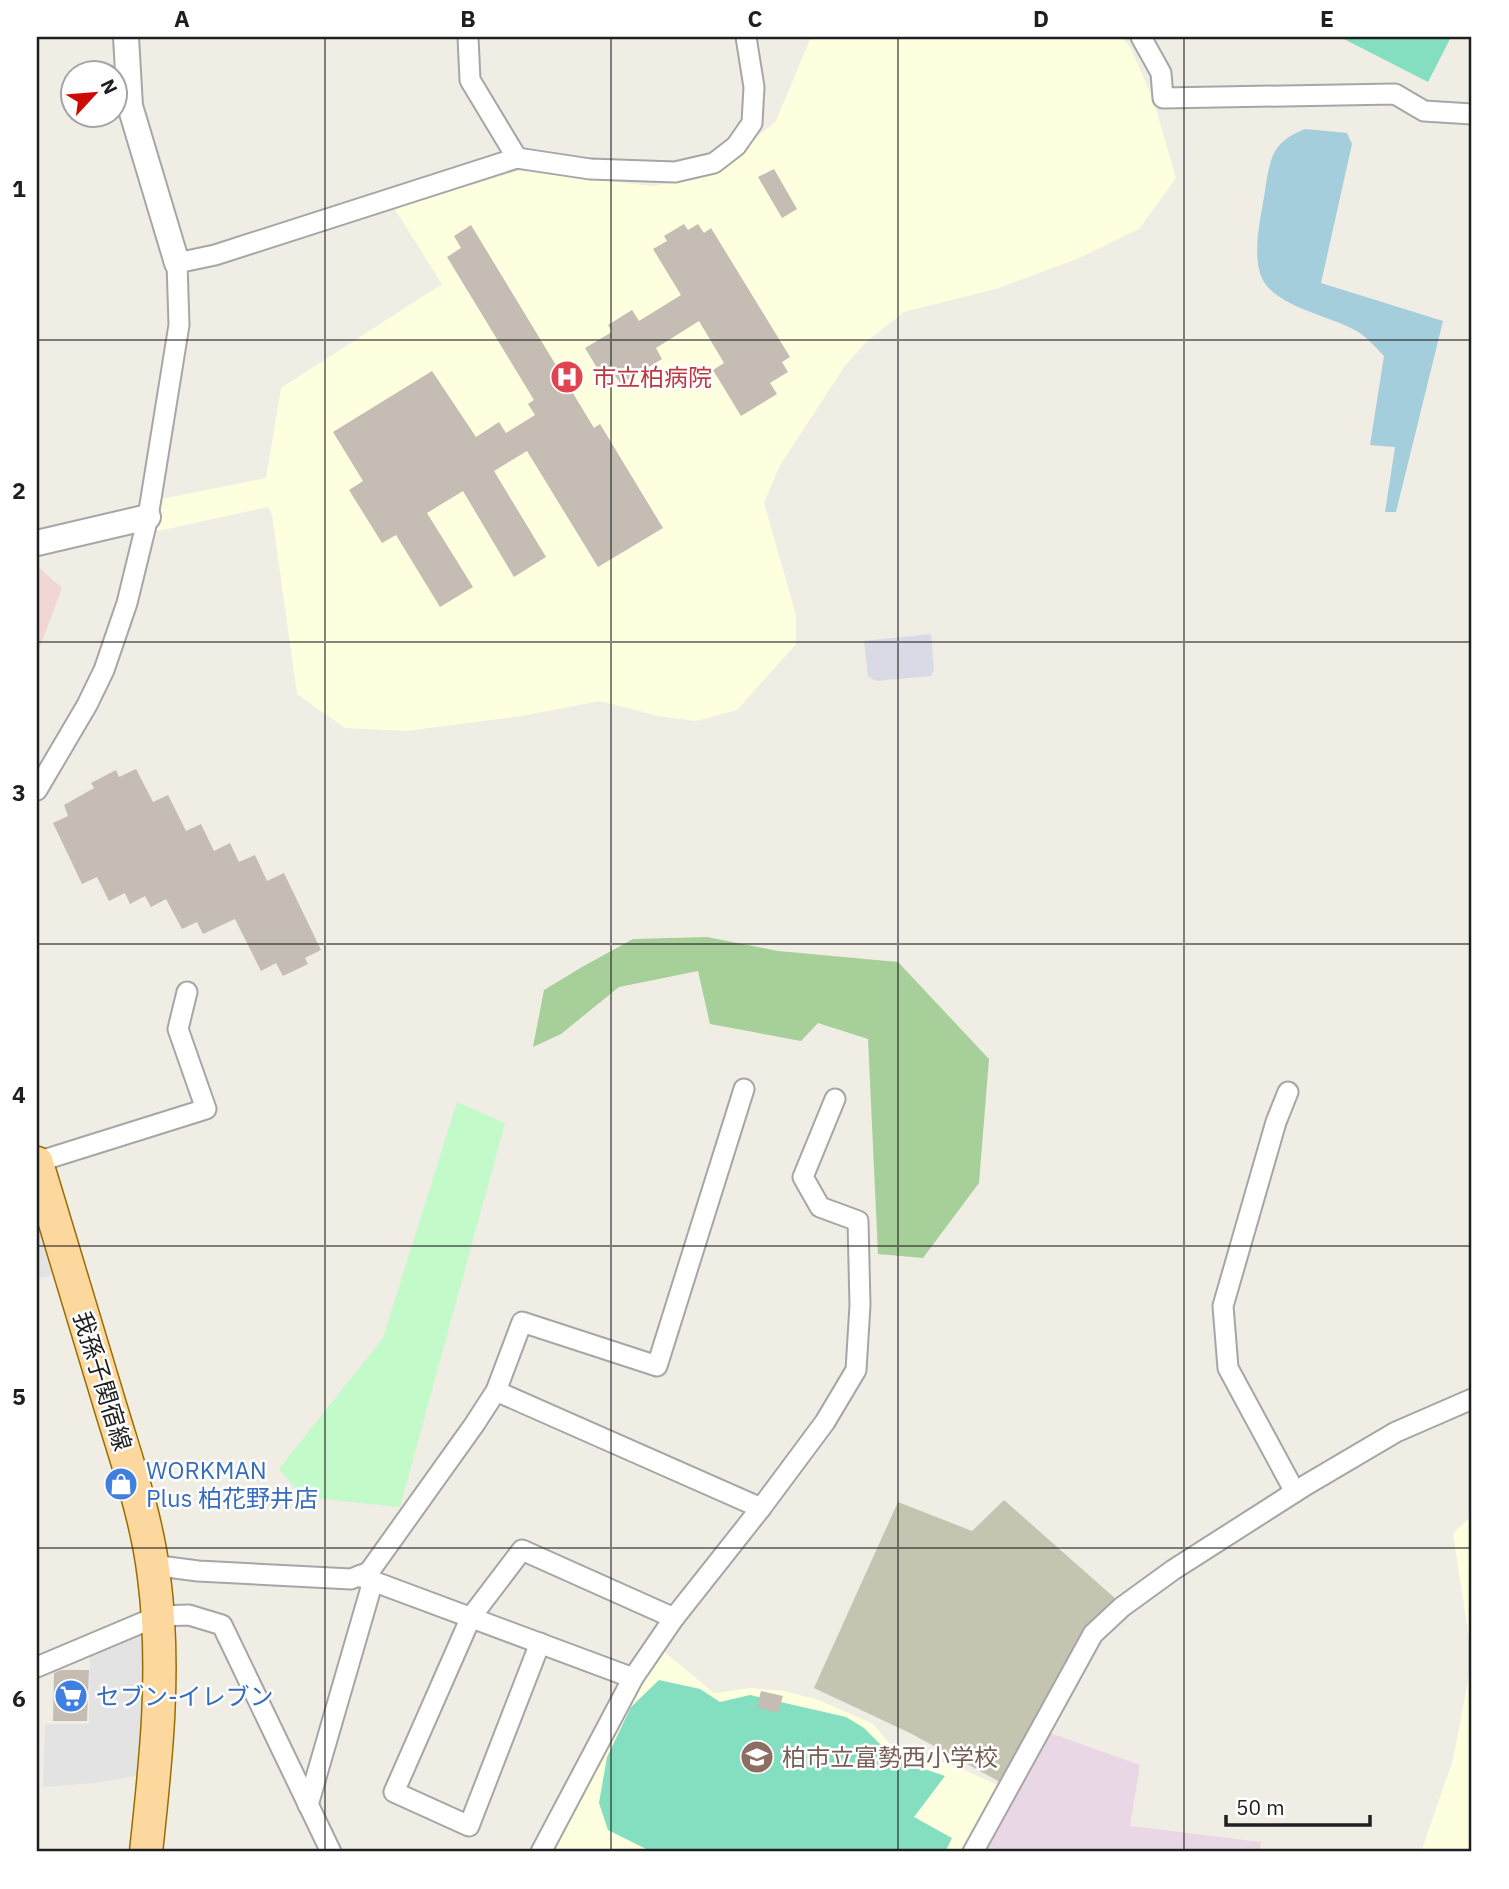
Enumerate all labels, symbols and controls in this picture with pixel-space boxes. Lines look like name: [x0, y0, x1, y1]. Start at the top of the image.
text: A: [174, 3, 190, 33]
text: B: [460, 3, 476, 33]
text: C: [748, 3, 763, 33]
text: D: [1033, 3, 1049, 33]
text: E: [1320, 3, 1334, 33]
north arrow: [60, 60, 130, 130]
text: N: [95, 75, 123, 98]
text: 1: [12, 173, 26, 203]
hospital icon: 市立柏病院: [548, 358, 586, 396]
place label: 市立柏病院: [592, 361, 712, 393]
text: 2: [12, 475, 26, 505]
text: 3: [12, 777, 26, 807]
text: 4: [12, 1079, 26, 1109]
street label: 我孫子関宿線: [67, 1307, 139, 1455]
text: 5: [12, 1381, 26, 1411]
place label: WORKMAN Plus 柏花野井店: [146, 1454, 318, 1514]
shop icon: WORKMAN Plus 柏花野井店: [102, 1465, 140, 1503]
supermarket icon: セブン-イレブン: [52, 1677, 90, 1715]
place label: セブン-イレブン: [96, 1680, 274, 1712]
text: 6: [12, 1683, 26, 1713]
school or university icon: 柏市立富勢西小学校: [738, 1738, 776, 1776]
place label: 柏市立富勢西小学校: [782, 1741, 998, 1773]
scale bar: [1226, 1784, 1369, 1828]
text: 50 m: [1236, 1793, 1285, 1821]

